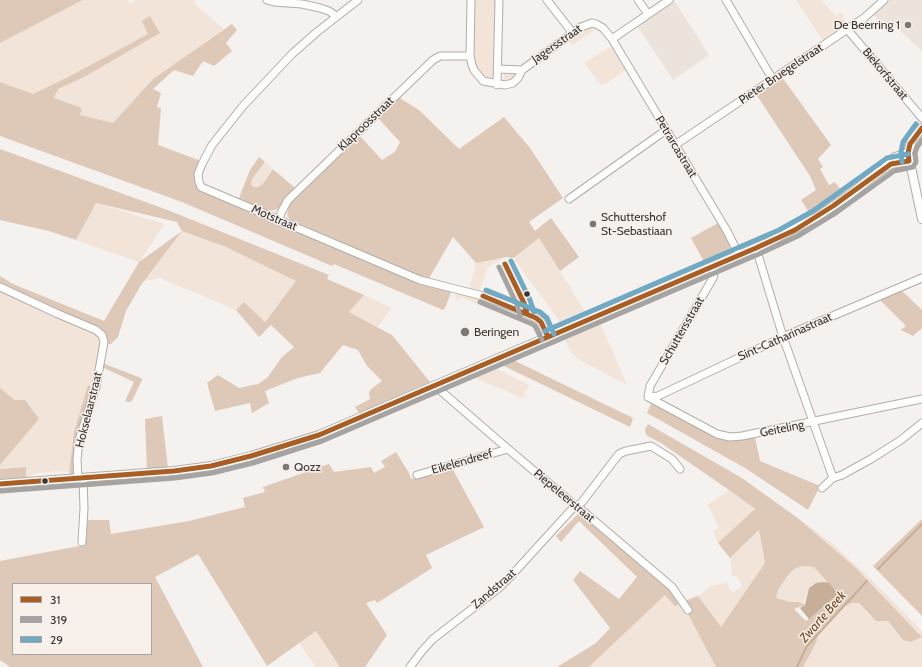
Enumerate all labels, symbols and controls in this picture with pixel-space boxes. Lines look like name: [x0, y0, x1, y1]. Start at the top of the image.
place label: De Beerring 1: [834, 18, 900, 32]
marker: De Beerring 1: [903, 20, 913, 30]
street label: Jagersstraat: [529, 22, 585, 66]
street label: Pieter Bruegelstraat: [736, 40, 826, 108]
street label: Biekorfstraat: [859, 45, 911, 103]
street label: Klaproosstraat: [335, 94, 397, 154]
street label: Petrarcastraat: [652, 114, 700, 180]
street label: Motstraat: [249, 202, 299, 234]
place label: Schuttershof St-Sebastiaan: [601, 210, 672, 238]
marker: Schuttershof St-Sebastiaan: [588, 219, 598, 229]
unlabelled marker: [522, 289, 532, 299]
street label: Schuttersstraat: [657, 294, 707, 368]
street label: Sint-Catharinastraat: [736, 310, 834, 364]
place label: Beringen: [474, 325, 519, 339]
marker: Beringen: [459, 326, 471, 338]
street label: Hokselaarstraat: [73, 371, 105, 449]
street label: Geiteling: [759, 418, 805, 440]
street label: Eikelendreef: [430, 446, 494, 478]
place label: Qozz: [294, 460, 321, 474]
marker: Qozz: [281, 462, 291, 472]
street label: Piepeleerstraat: [531, 466, 597, 526]
unlabelled marker: [40, 476, 50, 486]
street label: Zandstraat: [469, 566, 519, 612]
legend: [12, 583, 152, 655]
water label: Zwarte Beek: [796, 588, 850, 646]
text: 31: [50, 592, 60, 607]
text: 319: [50, 612, 67, 627]
text: 29: [50, 632, 63, 647]

